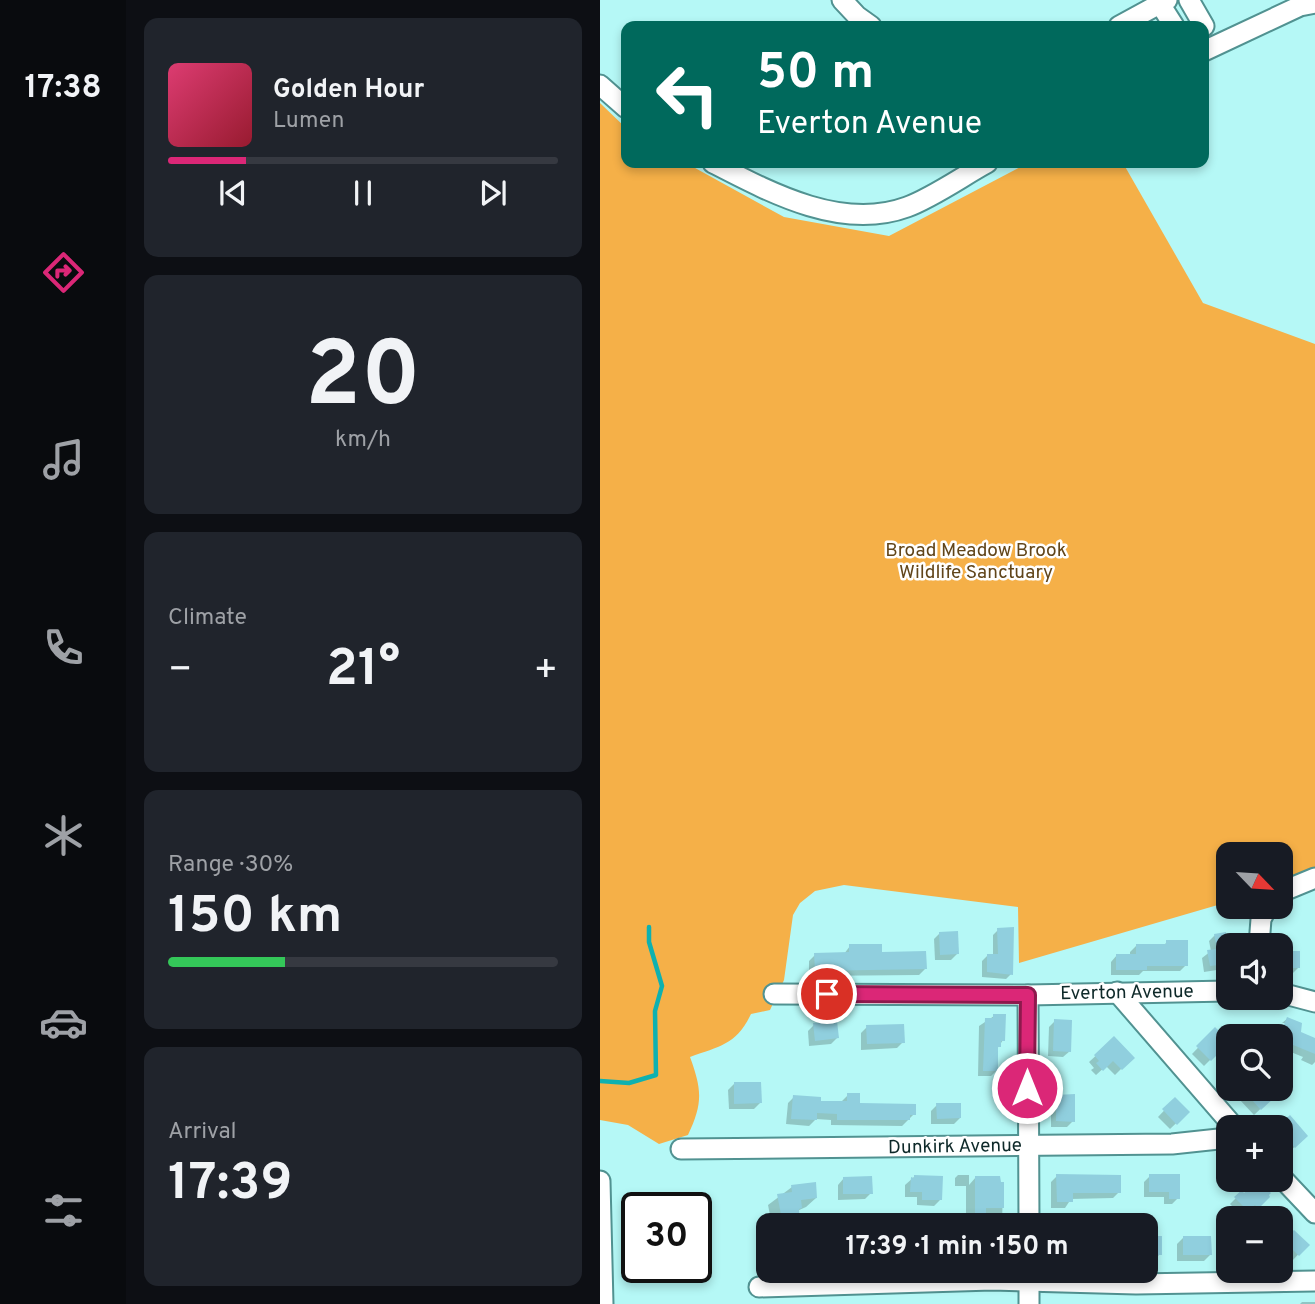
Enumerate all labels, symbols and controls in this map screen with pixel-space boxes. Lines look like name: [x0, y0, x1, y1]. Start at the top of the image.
text: 50 m: [757, 44, 874, 106]
icon: left: [642, 49, 733, 140]
text: 17:38: [24, 69, 102, 109]
text: Golden Hour: [273, 74, 424, 107]
text: Everton Avenue: [757, 105, 982, 145]
text: Lumen: [273, 107, 344, 136]
icon: previous: [214, 174, 252, 212]
icon: pause: [344, 174, 382, 212]
icon: next: [474, 174, 512, 212]
icon: directions: [39, 248, 88, 297]
text: 20: [305, 323, 421, 438]
text: km/h: [335, 426, 391, 455]
icon: music: [39, 435, 88, 484]
park label: Broad Meadow Brook Wildlife Sanctuary: [885, 539, 1067, 585]
text: Climate: [168, 604, 247, 633]
icon: phone: [39, 623, 88, 672]
text: 21°: [326, 638, 400, 704]
text: −: [168, 647, 193, 696]
text: +: [533, 647, 558, 696]
icon: climate: [39, 811, 88, 860]
north arrow: [1216, 842, 1293, 919]
map controls: [1216, 842, 1293, 1283]
text: Range · 30%: [168, 851, 293, 880]
text: 150 km: [168, 885, 342, 951]
button: sound: [1216, 933, 1293, 1010]
pin: [797, 964, 857, 1024]
icon: arrive: [808, 975, 846, 1013]
street label: Everton Avenue: [1060, 980, 1194, 1006]
icon: car: [39, 998, 88, 1047]
button: search: [1216, 1024, 1293, 1101]
position arrow: [990, 1051, 1064, 1125]
button: +: [1216, 1115, 1293, 1192]
text: Arrival: [168, 1118, 237, 1147]
street label: Dunkirk Avenue: [888, 1134, 1022, 1160]
text: 17:39: [168, 1152, 292, 1218]
icon: filters: [39, 1186, 88, 1235]
speed limit sign: 30: [621, 1192, 712, 1283]
button: −: [1216, 1206, 1293, 1283]
text: 17:39 · 1 min · 150 m: [845, 1231, 1069, 1264]

